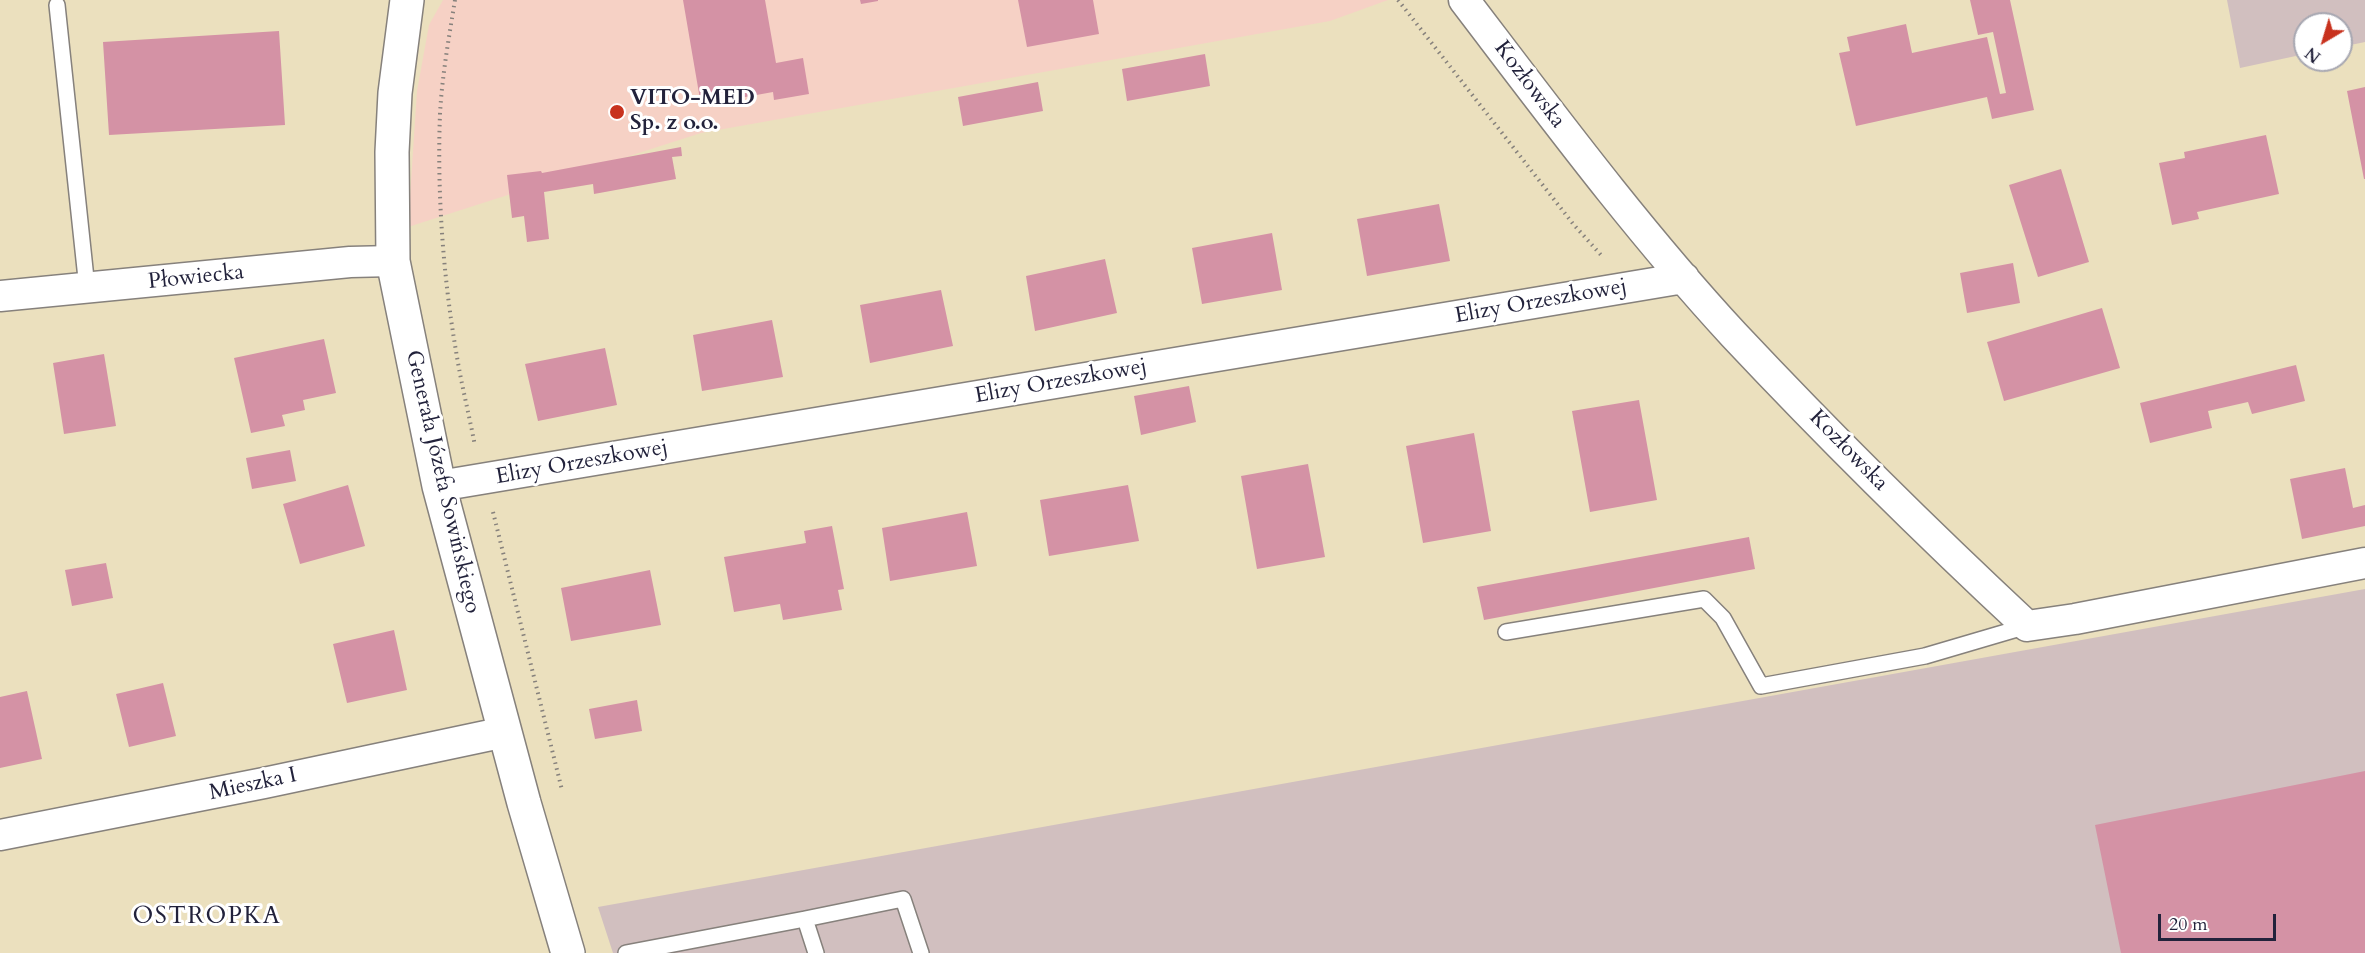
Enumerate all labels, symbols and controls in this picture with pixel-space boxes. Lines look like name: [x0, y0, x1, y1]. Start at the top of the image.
north arrow: [2293, 12, 2353, 72]
street label: Kozłowska: [1488, 36, 1570, 134]
text: N: [2301, 42, 2325, 68]
place label: VITO-MED Sp. z o.o.: [630, 86, 755, 138]
marker: VITO-MED Sp. z o.o.: [608, 103, 626, 121]
street label: Płowiecka: [147, 260, 245, 296]
street label: Elizy Orzeszkowej: [1453, 274, 1629, 330]
street label: Generała Józefa Sowińskiego: [399, 348, 485, 616]
street label: Elizy Orzeszkowej: [973, 354, 1149, 410]
street label: Kozłowska: [1803, 405, 1893, 497]
street label: Elizy Orzeszkowej: [494, 435, 670, 491]
street label: Mieszka I: [207, 763, 299, 807]
scale bar: [2161, 902, 2280, 940]
district label: OSTROPKA: [133, 903, 281, 931]
text: 20 m: [2169, 912, 2208, 937]

